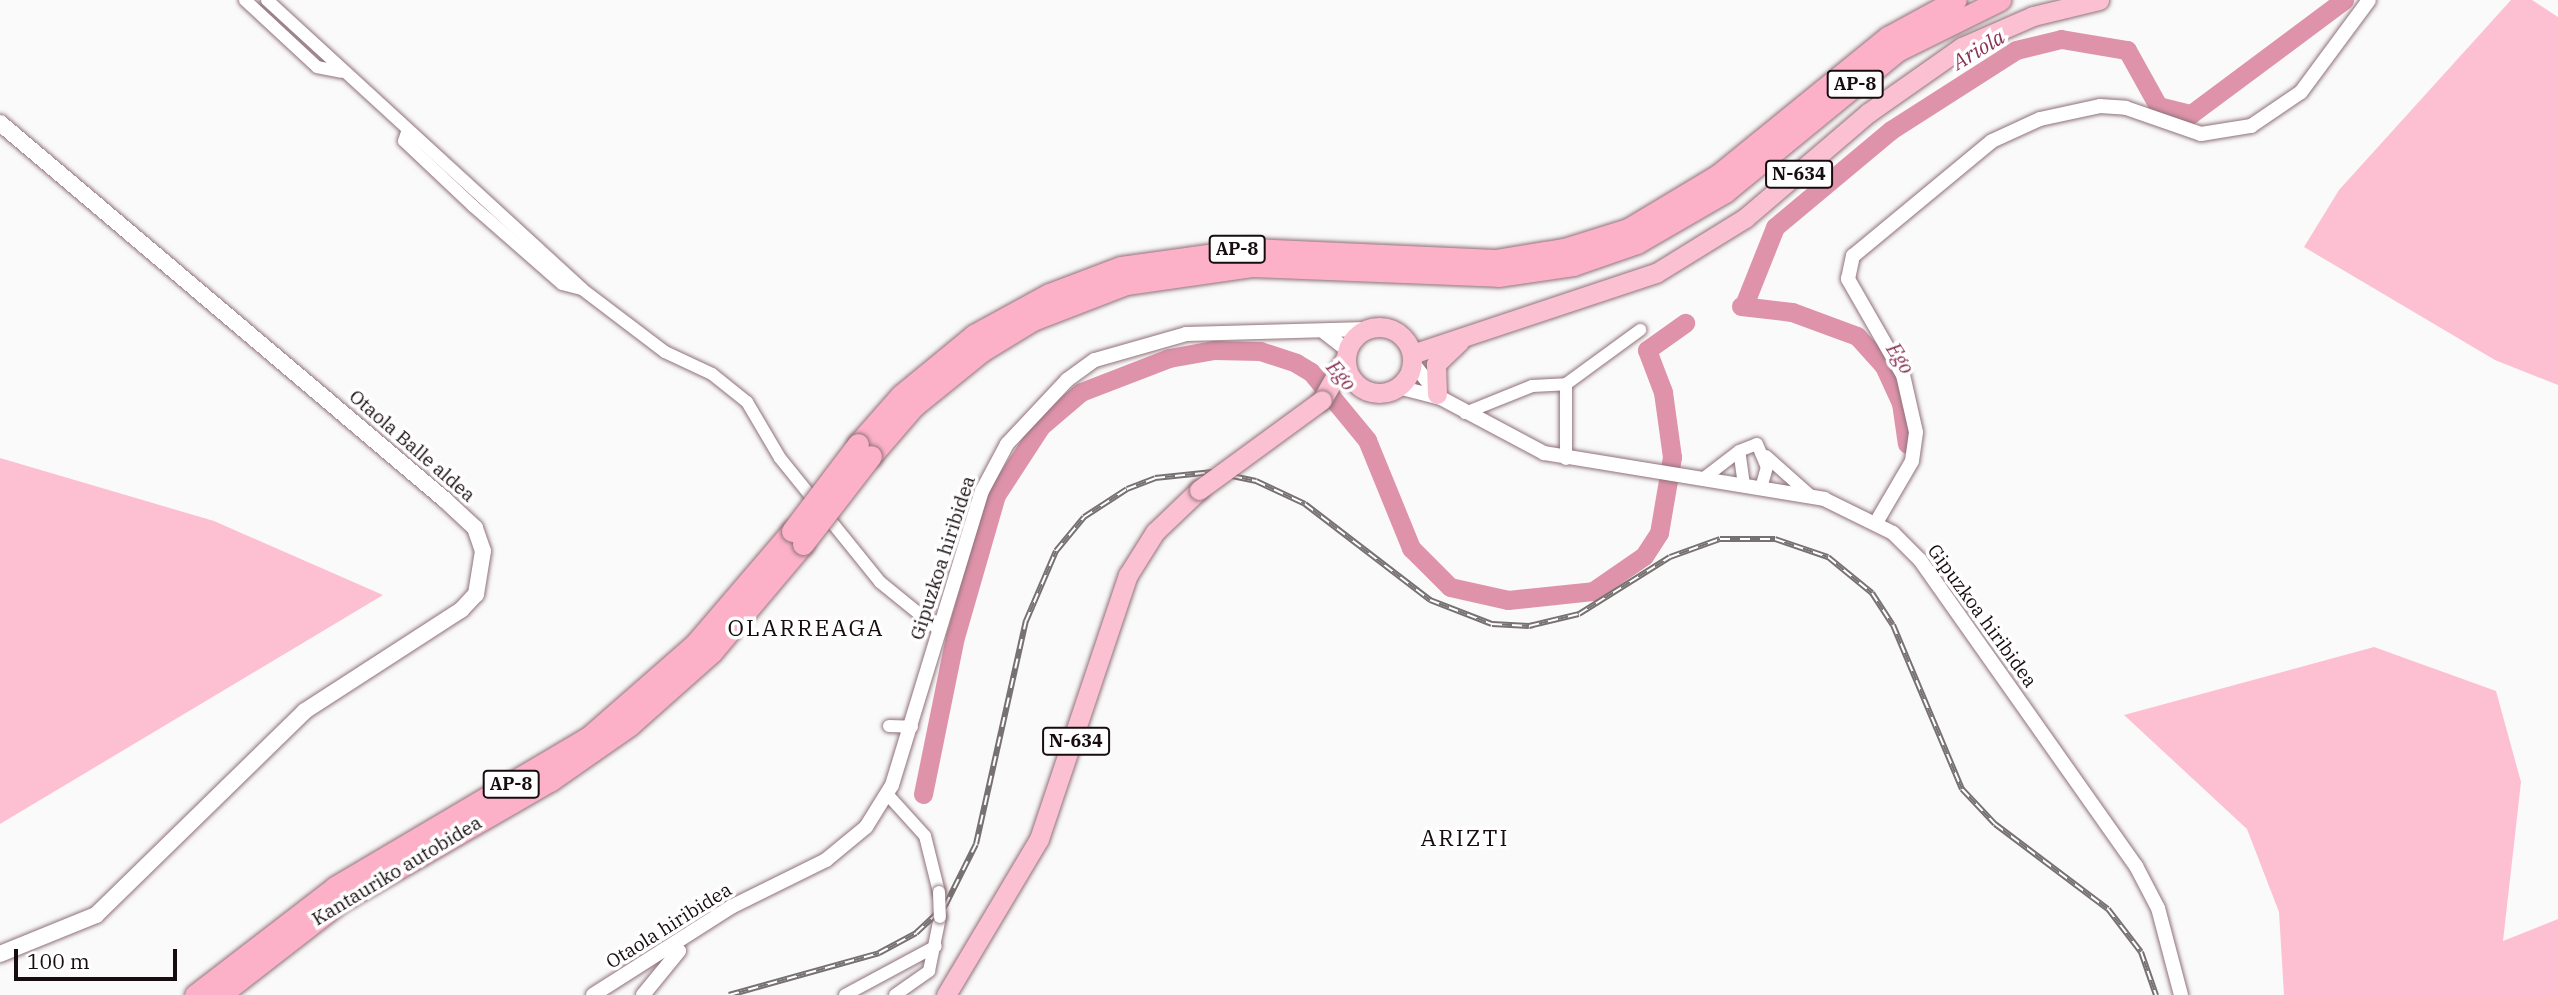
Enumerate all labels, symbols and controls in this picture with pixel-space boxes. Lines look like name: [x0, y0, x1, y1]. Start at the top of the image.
water label: Ariola: [1947, 24, 2009, 74]
road number: AP-8: [1825, 70, 1885, 98]
road number: N-634: [1764, 160, 1834, 188]
road number: AP-8: [1207, 234, 1267, 264]
water label: Ego: [1882, 337, 1920, 379]
water label: Ego: [1322, 354, 1362, 396]
street label: Otaola Balle aldea: [344, 385, 480, 507]
street label: Gipuzkoa hiribidea: [906, 473, 980, 643]
street label: Gipuzkoa hiribidea: [1922, 540, 2042, 692]
district label: OLARREAGA: [729, 613, 883, 641]
road number: N-634: [1041, 726, 1111, 756]
road number: AP-8: [481, 770, 541, 798]
street label: Kantauriko autobidea: [308, 811, 486, 931]
district label: ARIZTI: [1421, 823, 1509, 851]
street label: Otaola hiribidea: [602, 878, 736, 974]
scale bar: [18, 936, 180, 980]
text: 100 m: [27, 947, 90, 975]

